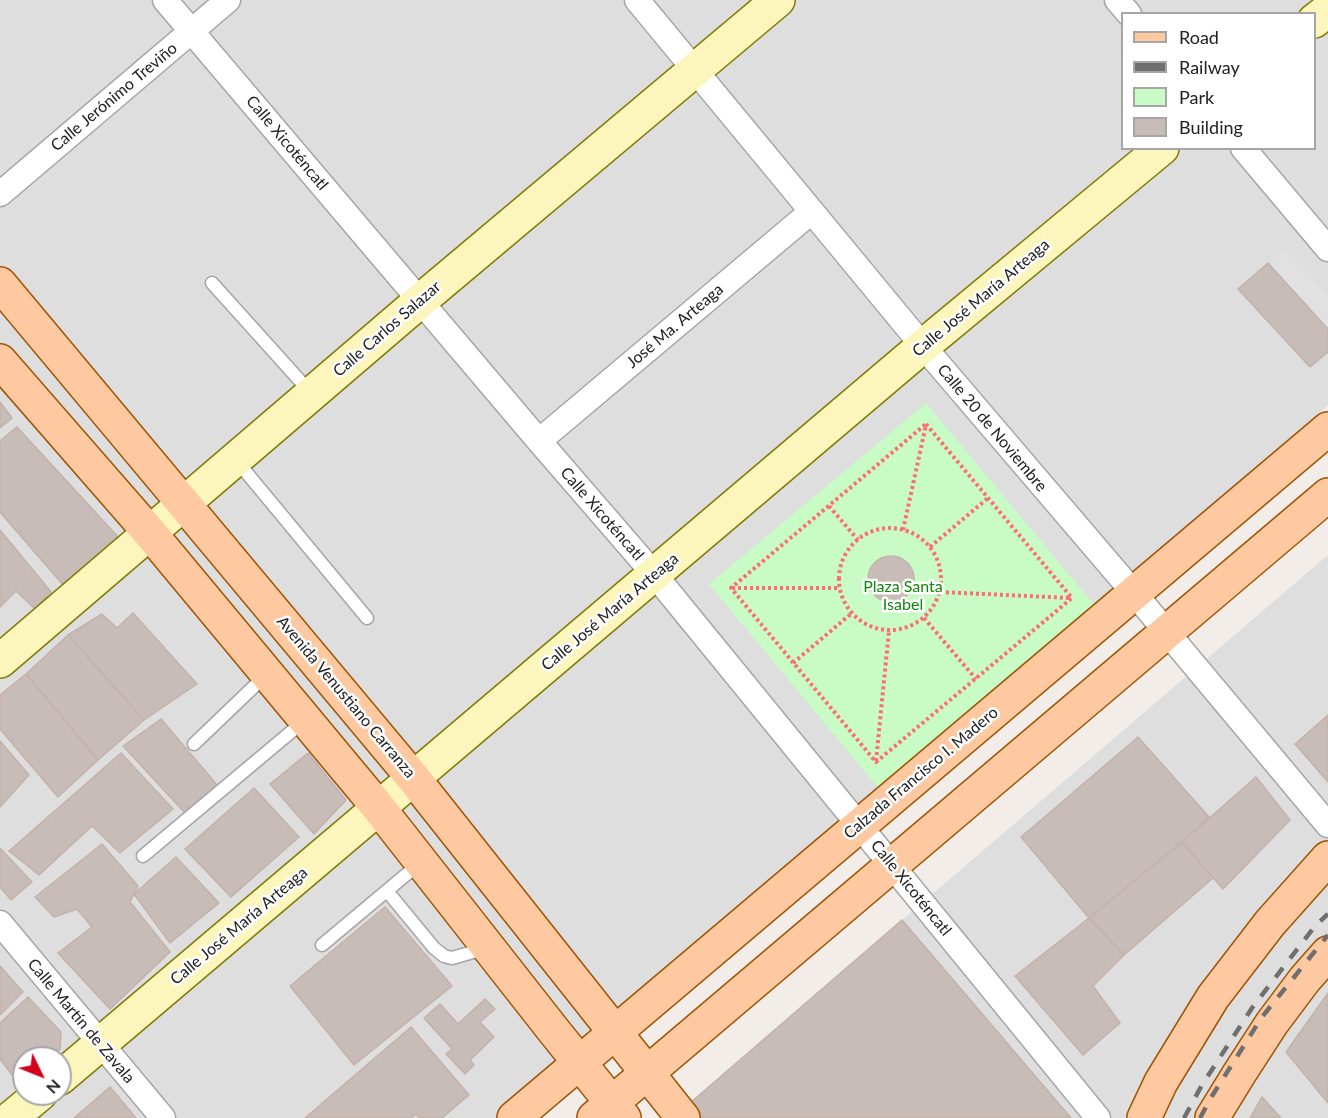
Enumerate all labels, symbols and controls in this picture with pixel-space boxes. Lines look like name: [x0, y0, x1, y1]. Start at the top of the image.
legend: [1121, 12, 1316, 150]
text: Road: [1179, 26, 1219, 48]
street label: Calle Jerónimo Treviño: [47, 39, 181, 155]
text: Railway: [1179, 56, 1240, 78]
text: Park: [1179, 86, 1214, 108]
street label: Calle Xicoténcatl: [242, 92, 332, 194]
text: Building: [1179, 116, 1243, 138]
street label: Calle José María Arteaga: [909, 235, 1053, 361]
street label: Calle Carlos Salazar: [329, 277, 445, 381]
street label: José Ma. Arteaga: [623, 280, 727, 372]
street label: Calle 20 de Noviembre: [933, 360, 1051, 496]
street label: Calle Xicoténcatl: [556, 463, 648, 565]
street label: Calle José María Arteaga: [538, 549, 682, 675]
park label: Plaza Santa Isabel: [863, 577, 943, 615]
street label: Avenida Venustiano Carranza: [273, 612, 419, 782]
street label: Calzada Francisco I. Madero: [840, 703, 1002, 843]
street label: Calle Xicoténcatl: [867, 836, 955, 940]
street label: Calle José María Arteaga: [167, 863, 311, 989]
street label: Calle Martín de Zavala: [23, 955, 139, 1087]
north arrow: [12, 1046, 72, 1106]
text: N: [43, 1076, 65, 1098]

